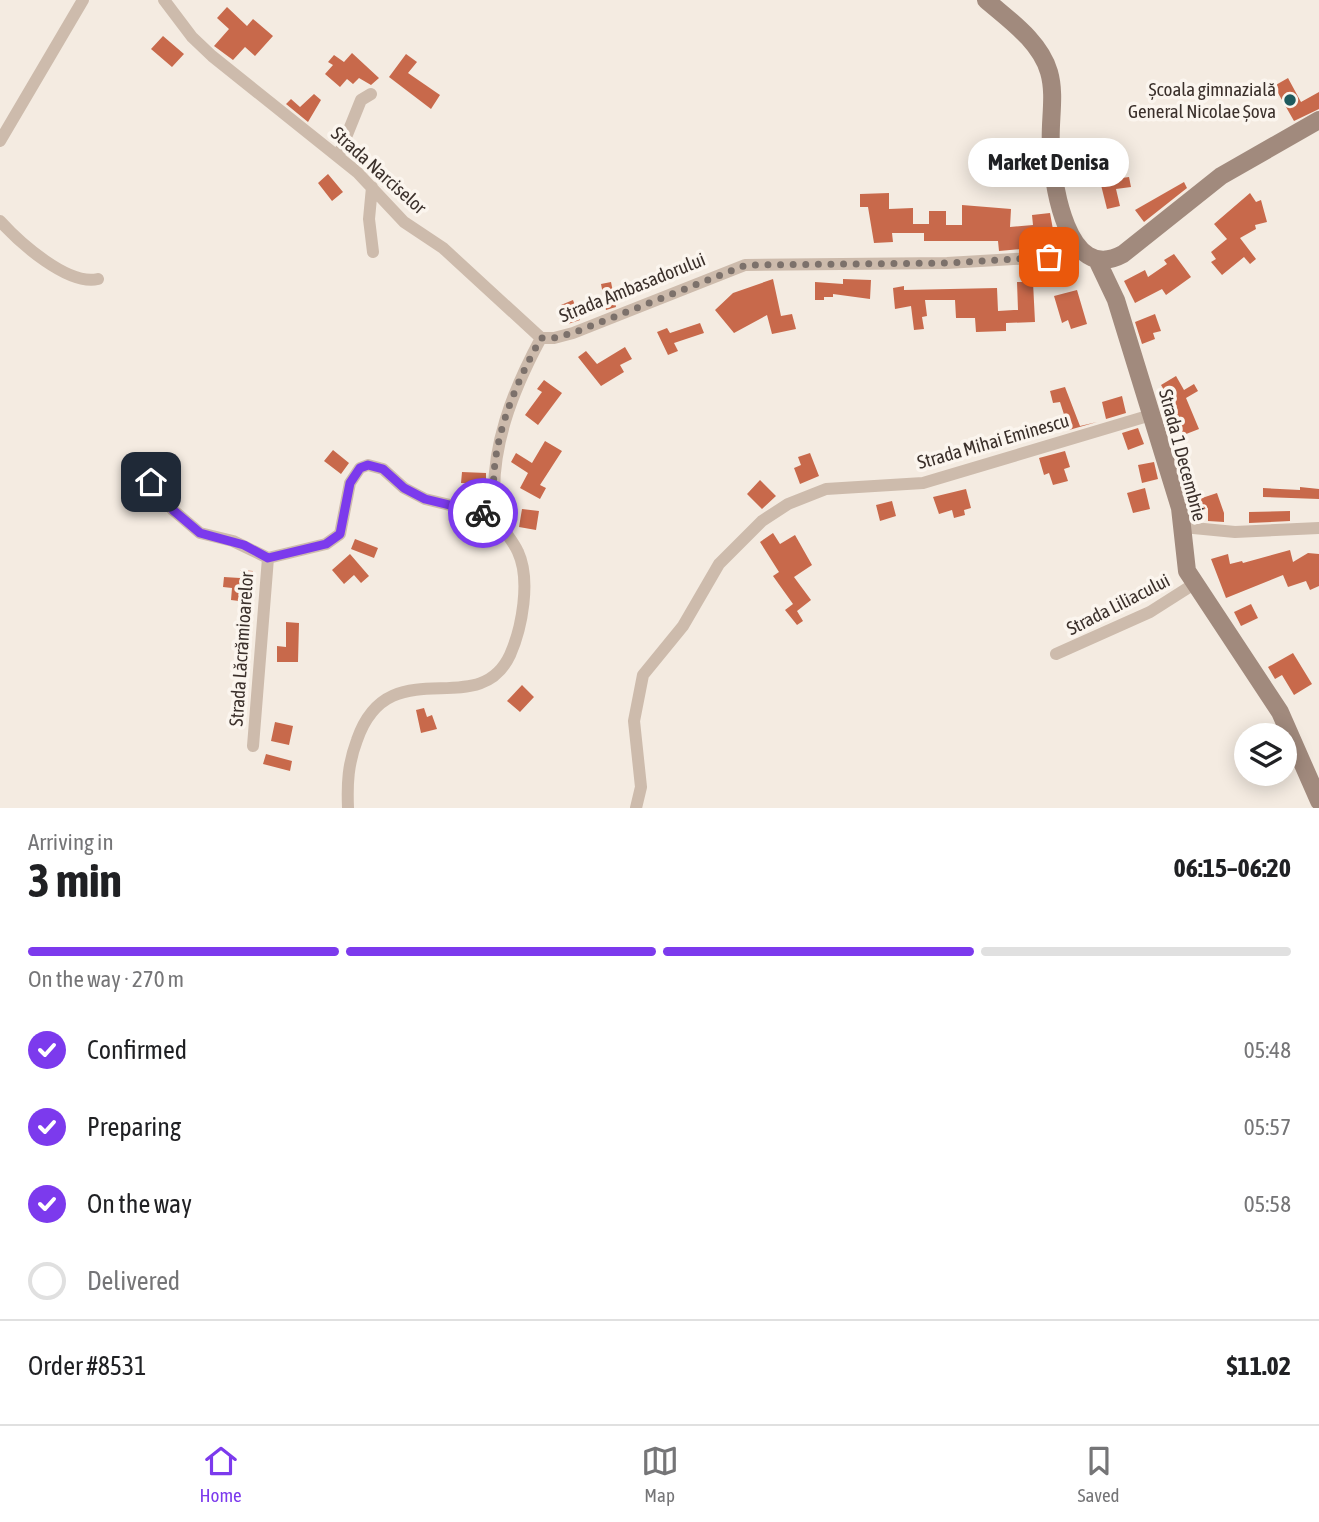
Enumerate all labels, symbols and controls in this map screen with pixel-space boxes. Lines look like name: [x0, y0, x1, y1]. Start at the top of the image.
place label: Școala gimnazială General Nicolae Șova: [1128, 78, 1276, 122]
marker: Școala gimnazială General Nicolae Șova: [1282, 92, 1298, 108]
street label: Strada Narciselor: [327, 122, 431, 218]
callout: Market Denisa: [968, 138, 1130, 187]
text: Market Denisa: [988, 149, 1109, 175]
pin: [1019, 227, 1079, 287]
icon: bag: [1030, 238, 1068, 276]
street label: Strada Ambasadorului: [556, 248, 708, 326]
street label: Strada 1 Decembrie: [1155, 387, 1211, 523]
street label: Strada Mihai Eminescu: [915, 409, 1071, 473]
pin: [121, 452, 181, 512]
icon: home: [132, 463, 170, 501]
courier: [448, 478, 518, 548]
icon: bike: [464, 494, 502, 532]
street label: Strada Liliacului: [1063, 569, 1173, 639]
street label: Strada Lăcrămioarelor: [225, 571, 257, 727]
map controls: [1234, 723, 1297, 786]
button: layers: [1234, 723, 1297, 786]
text: Arriving in: [28, 829, 114, 855]
text: 06:15–06:20: [1174, 853, 1291, 883]
text: 3 min: [28, 854, 122, 907]
text: On the way · 270 m: [28, 966, 184, 992]
icon: check: [28, 1031, 66, 1069]
text: Confirmed: [87, 1035, 187, 1065]
text: 05:48: [1244, 1037, 1291, 1063]
icon: check: [28, 1108, 66, 1146]
text: Preparing: [87, 1112, 181, 1142]
text: 05:57: [1244, 1114, 1291, 1140]
icon: check: [28, 1185, 66, 1223]
text: On the way: [87, 1189, 192, 1219]
text: 05:58: [1244, 1191, 1291, 1217]
text: Delivered: [87, 1266, 180, 1296]
text: Order #8531: [28, 1351, 147, 1381]
text: $11.02: [1227, 1351, 1291, 1381]
tab: Home: [199, 1442, 242, 1506]
tab: Map: [641, 1442, 679, 1506]
tab: Saved: [1078, 1442, 1120, 1506]

